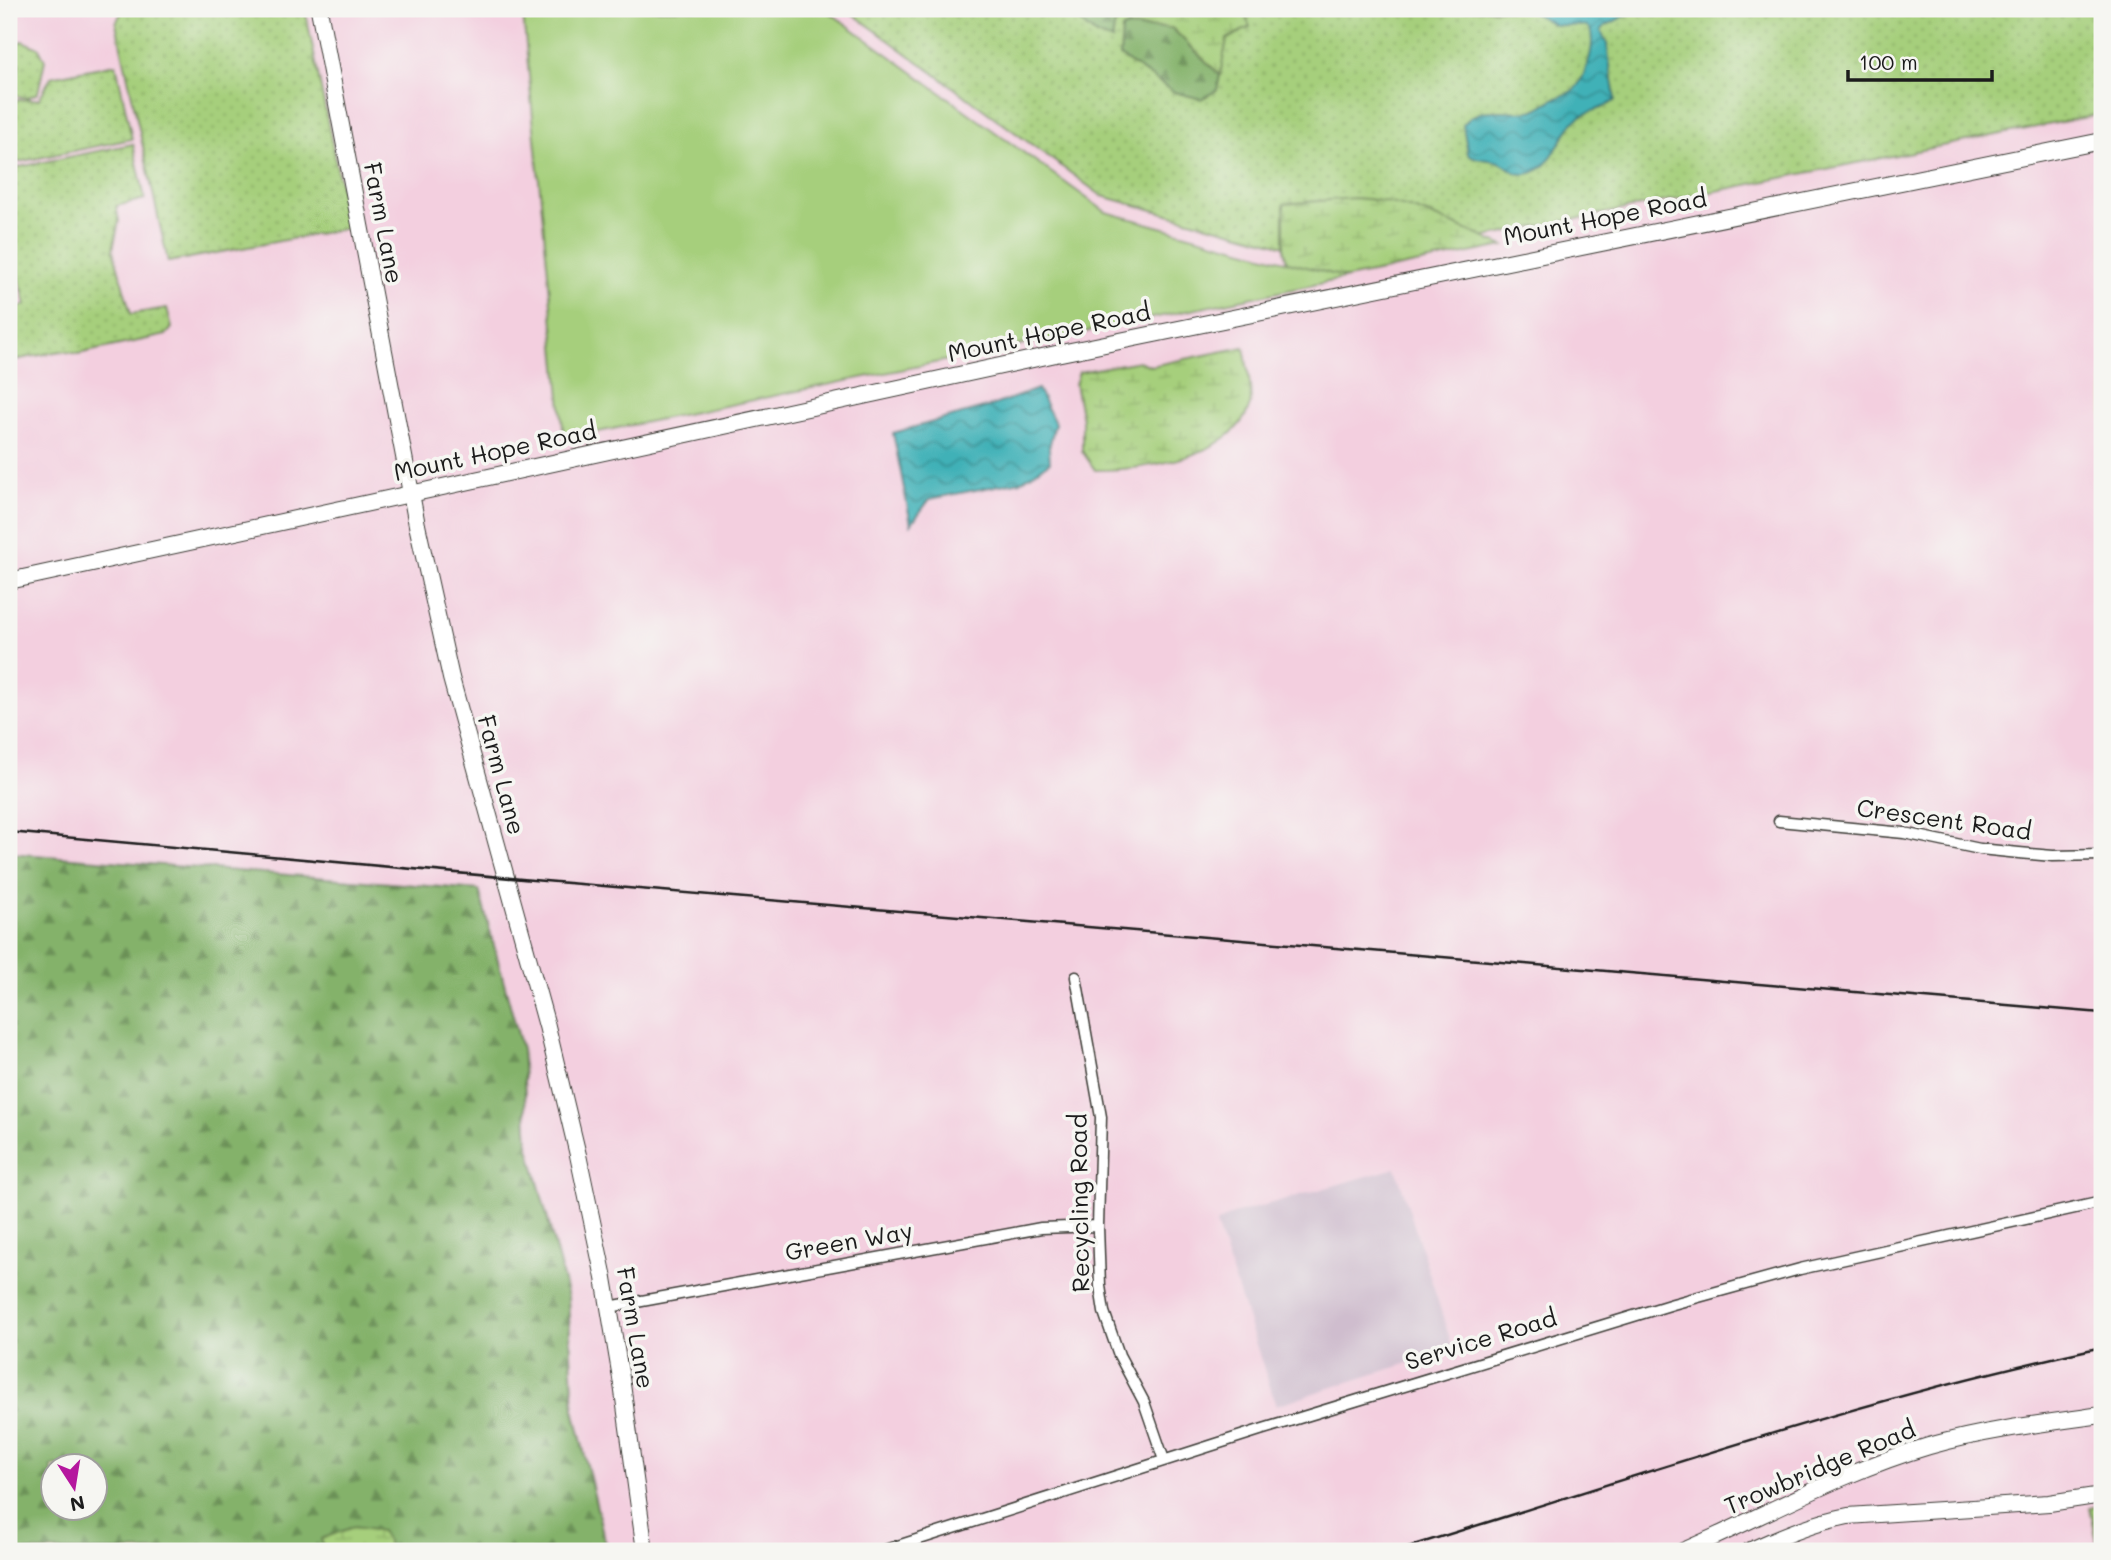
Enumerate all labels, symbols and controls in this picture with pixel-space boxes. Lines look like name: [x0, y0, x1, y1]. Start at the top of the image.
scale bar: [1848, 38, 1992, 82]
text: 100 m: [1859, 48, 1918, 75]
street label: Farm Lane: [358, 159, 411, 286]
street label: Mount Hope Road: [1500, 182, 1709, 251]
street label: Mount Hope Road: [944, 295, 1153, 368]
street label: Mount Hope Road: [390, 414, 599, 487]
street label: Farm Lane: [472, 711, 533, 838]
street label: Crescent Road: [1855, 791, 2034, 846]
street label: Recycling Road: [1061, 1113, 1096, 1293]
street label: Green Way: [782, 1214, 915, 1267]
street label: Farm Lane: [611, 1265, 662, 1391]
street label: Service Road: [1401, 1301, 1560, 1376]
street label: Trowbridge Road: [1719, 1412, 1920, 1521]
north arrow: [38, 1452, 108, 1522]
text: N: [68, 1490, 87, 1518]

